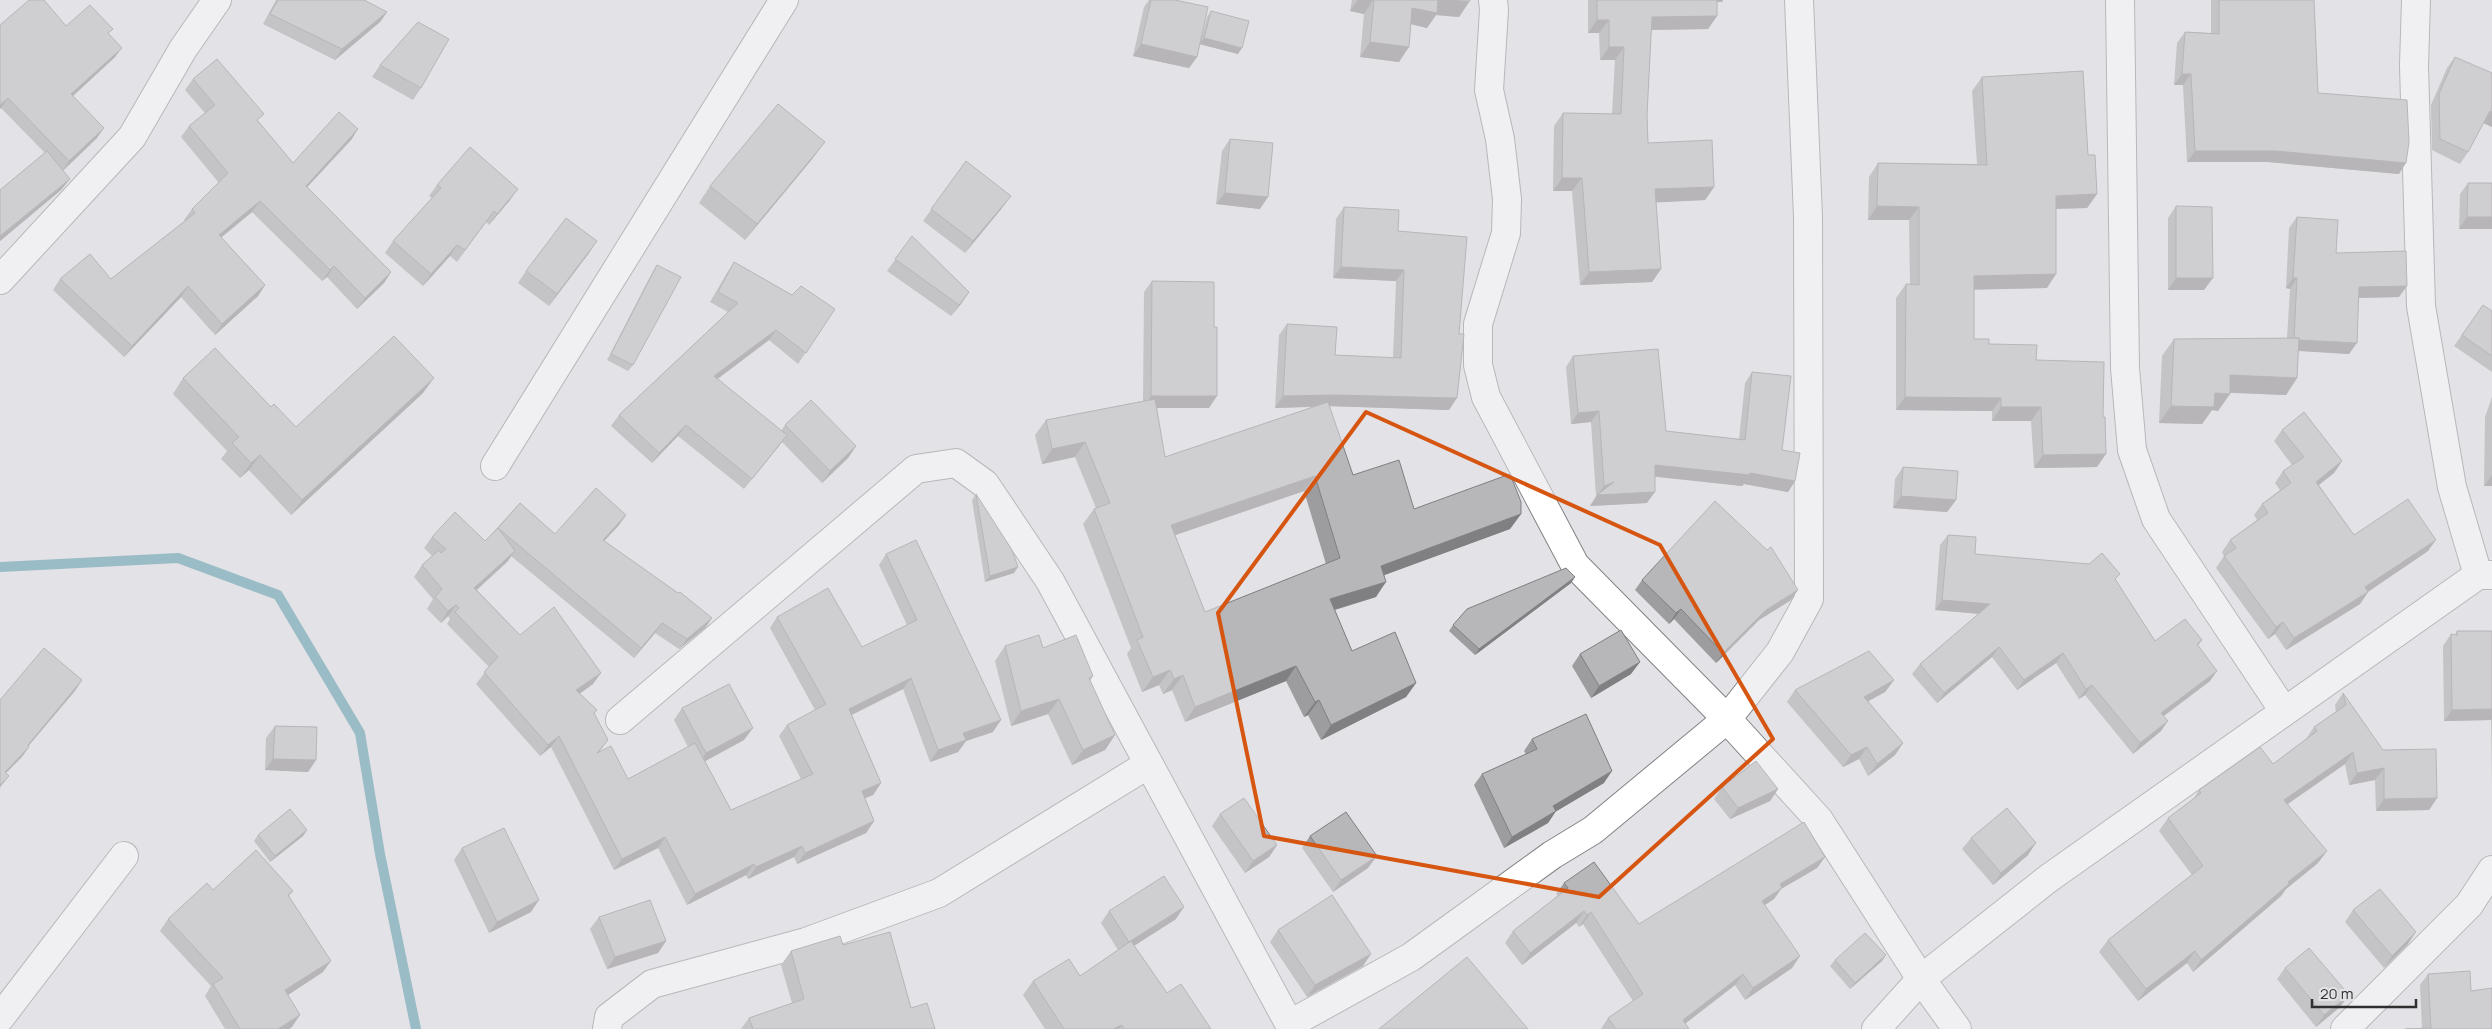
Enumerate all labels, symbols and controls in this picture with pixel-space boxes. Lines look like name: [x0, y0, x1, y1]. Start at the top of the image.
scale bar: [2312, 976, 2416, 1008]
text: 20 m: [2320, 983, 2353, 1004]

